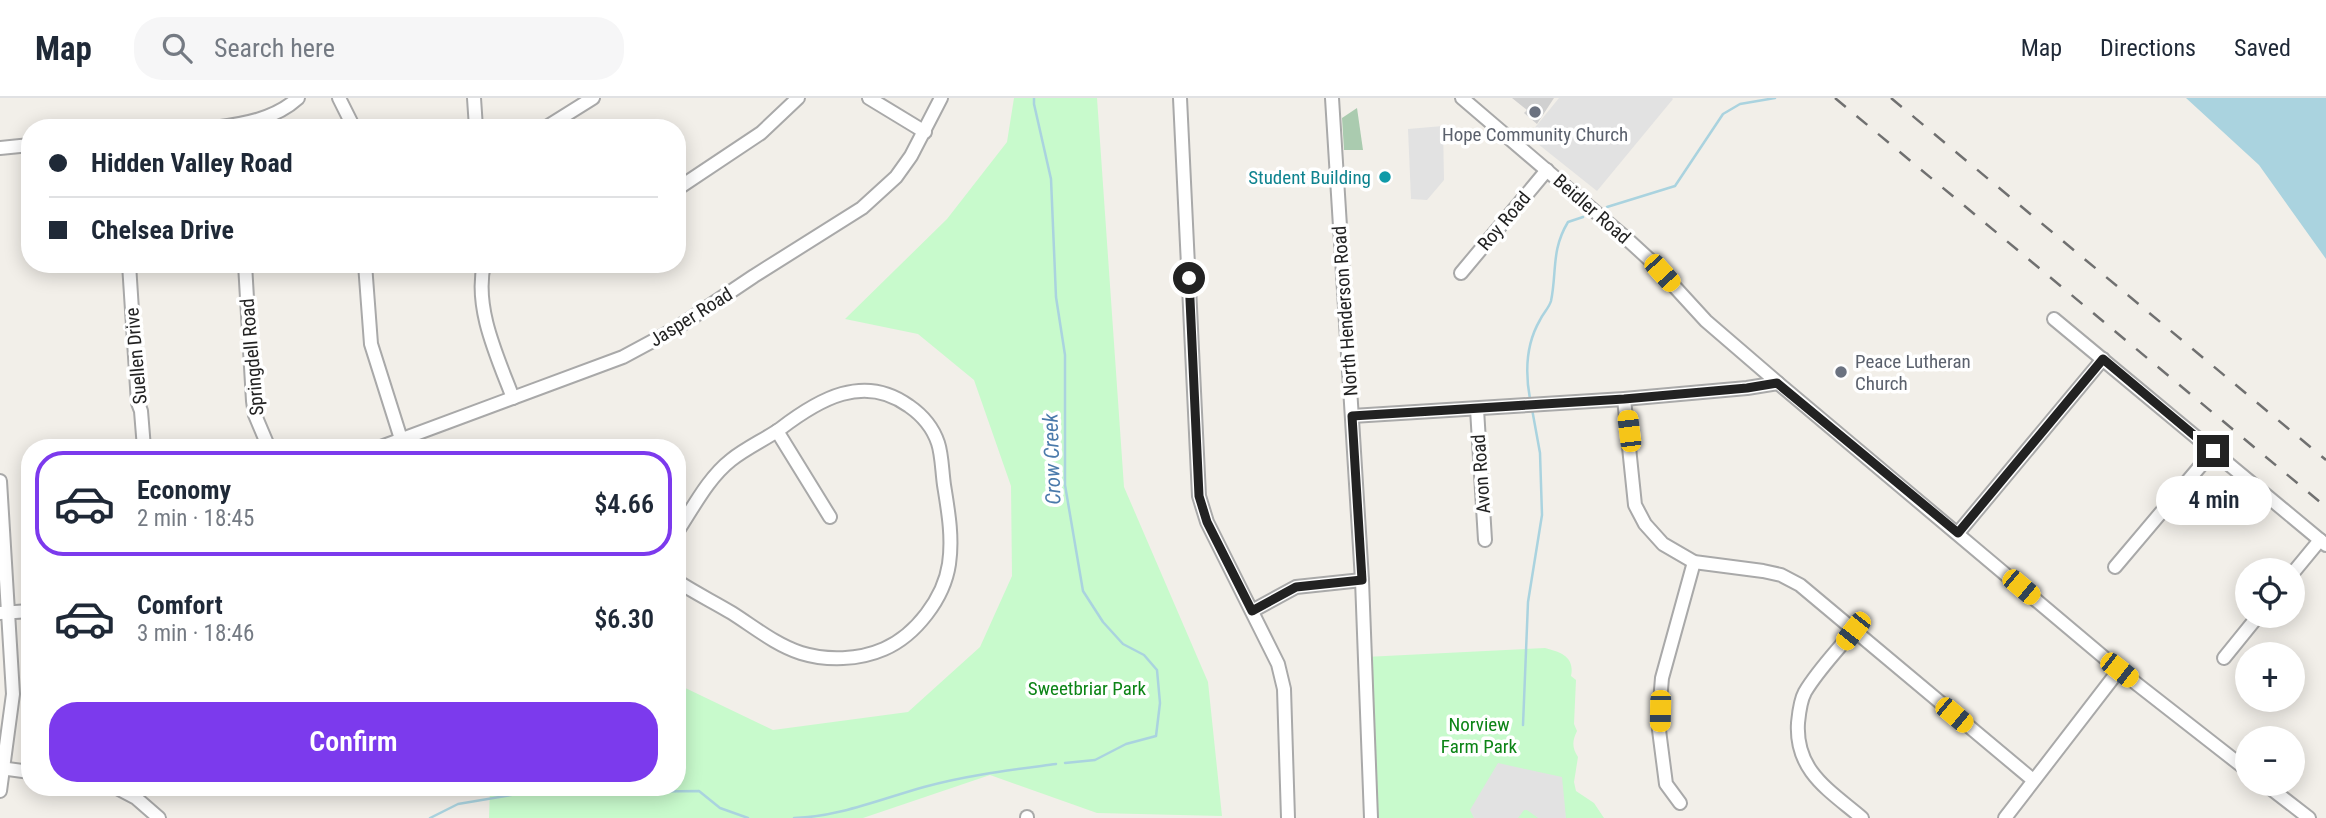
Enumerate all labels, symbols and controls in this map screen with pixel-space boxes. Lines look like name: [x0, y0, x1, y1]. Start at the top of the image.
search box: [134, 17, 624, 80]
text: Map: [35, 29, 92, 68]
icon: search: [158, 29, 196, 67]
text: Search here: [214, 33, 335, 63]
text: Map: [2021, 34, 2062, 62]
text: Directions: [2100, 34, 2196, 62]
text: Saved: [2234, 34, 2291, 62]
marker: Hope Community Church: [1527, 104, 1543, 120]
place label: Hope Community Church: [1442, 123, 1628, 146]
text: Hidden Valley Road: [91, 148, 293, 178]
place label: Student Building: [1248, 166, 1371, 189]
marker: Student Building: [1377, 169, 1393, 185]
street label: Beidler Road: [1549, 169, 1635, 249]
street label: Roy Road: [1473, 187, 1535, 255]
text: Chelsea Drive: [91, 215, 234, 245]
street label: North Henderson Road: [1328, 225, 1362, 397]
car: [1641, 250, 1684, 296]
route start: [1173, 262, 1205, 294]
street label: Jasper Road: [645, 282, 737, 352]
street label: Springdell Road: [235, 297, 269, 417]
street label: Suellen Drive: [120, 307, 152, 405]
place label: Peace Lutheran Church: [1855, 350, 1971, 395]
marker: Peace Lutheran Church: [1833, 364, 1849, 380]
car: [1617, 409, 1642, 453]
water label: Crow Creek: [1038, 412, 1066, 505]
street label: Avon Road: [1467, 433, 1495, 515]
route end: [2197, 435, 2229, 467]
icon: car: [53, 472, 116, 535]
text: Economy: [137, 475, 231, 505]
callout: 4 min: [2155, 476, 2271, 524]
text: 4 min: [2189, 487, 2239, 514]
text: $4.66: [594, 489, 654, 519]
text: 2 min · 18:45: [137, 505, 254, 532]
map controls: [2235, 558, 2305, 796]
button: locate: [2235, 558, 2305, 628]
car: [1999, 565, 2044, 609]
icon: car: [53, 587, 116, 650]
text: Comfort: [137, 590, 223, 620]
text: $6.30: [594, 604, 654, 634]
car: [1832, 608, 1875, 654]
text: 3 min · 18:46: [137, 620, 254, 647]
button: +: [2235, 642, 2305, 712]
car: [2096, 649, 2143, 691]
park label: Sweetbriar Park: [1028, 677, 1147, 700]
car: [1650, 690, 1671, 732]
car: [1932, 693, 1977, 737]
button: Confirm: [49, 702, 658, 782]
park label: Norview Farm Park: [1441, 713, 1518, 758]
button: −: [2235, 726, 2305, 796]

